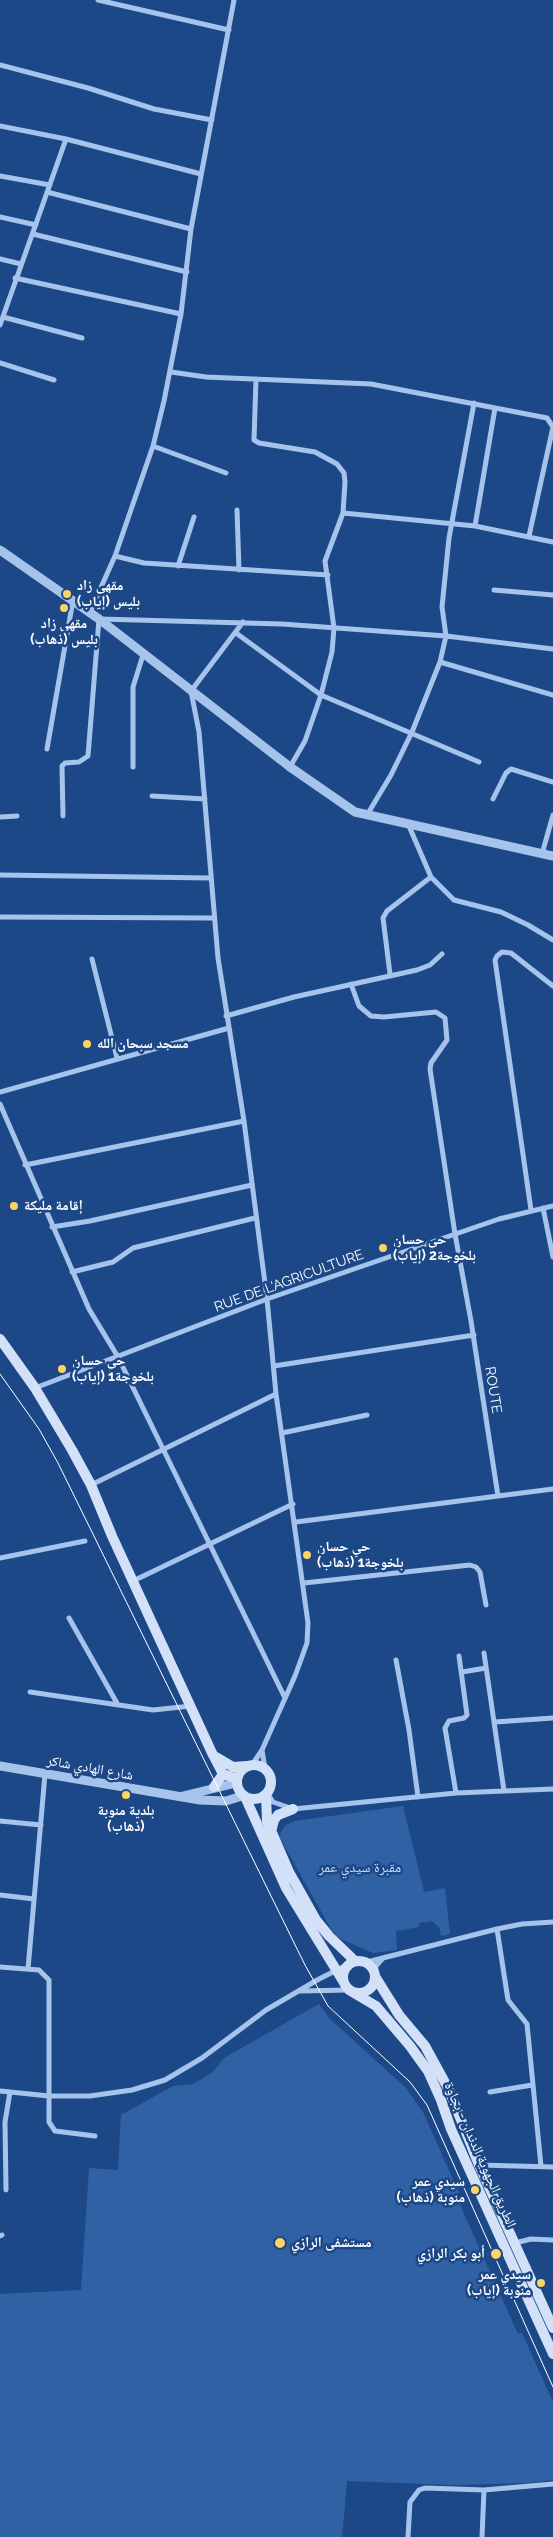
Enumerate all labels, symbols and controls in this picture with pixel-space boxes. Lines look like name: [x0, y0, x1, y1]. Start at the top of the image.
place label: مقهى زاد بليس (إياب): [77, 578, 140, 610]
marker: مقهى زاد بليس (إياب): [61, 588, 73, 600]
marker: مقهى زاد بليس (ذهاب): [58, 602, 70, 614]
place label: مقهى زاد بليس (ذهاب): [30, 616, 98, 648]
place label: مسجد سبحان الله: [97, 1036, 189, 1052]
marker: مسجد سبحان الله: [81, 1038, 93, 1050]
place label: إقامة مليكة: [24, 1198, 83, 1214]
marker: إقامة مليكة: [8, 1200, 20, 1212]
place label: حي حسان بلخوجة2 (إياب): [393, 1232, 476, 1264]
marker: حي حسان بلخوجة2 (إياب): [377, 1242, 389, 1254]
street label: RUE DE L'AGRICULTURE: [212, 1246, 366, 1316]
place label: حي حسان بلخوجة1 (إياب): [72, 1353, 154, 1385]
marker: حي حسان بلخوجة1 (إياب): [56, 1363, 68, 1375]
street label: ROUTE: [481, 1365, 505, 1415]
place label: حي حسان بلخوجة1 (ذهاب): [317, 1539, 403, 1571]
marker: حي حسان بلخوجة1 (ذهاب): [301, 1549, 313, 1561]
street label: شارع الهادي شاكر: [45, 1752, 135, 1784]
marker: بلدية منوبة (ذهاب): [120, 1789, 132, 1801]
place label: بلدية منوبة (ذهاب): [98, 1803, 154, 1835]
park label: مقبرة سيدي عمر: [319, 1860, 401, 1876]
street label: الطريق الجهوية الدندان - بجاوة: [440, 2080, 520, 2230]
place label: سيدي عمر منوبة (ذهاب): [396, 2174, 465, 2206]
marker: سيدي عمر منوبة (ذهاب): [469, 2184, 481, 2196]
place label: مستشفى الرازي: [291, 2235, 372, 2251]
marker: مستشفى الرازي: [273, 2236, 287, 2250]
place label: أبو بكر الرازي: [417, 2246, 485, 2262]
marker: أبو بكر الرازي: [489, 2247, 503, 2261]
place label: سيدي عمر منوبة (إياب): [467, 2267, 531, 2300]
marker: سيدي عمر منوبة (إياب): [535, 2277, 547, 2289]

